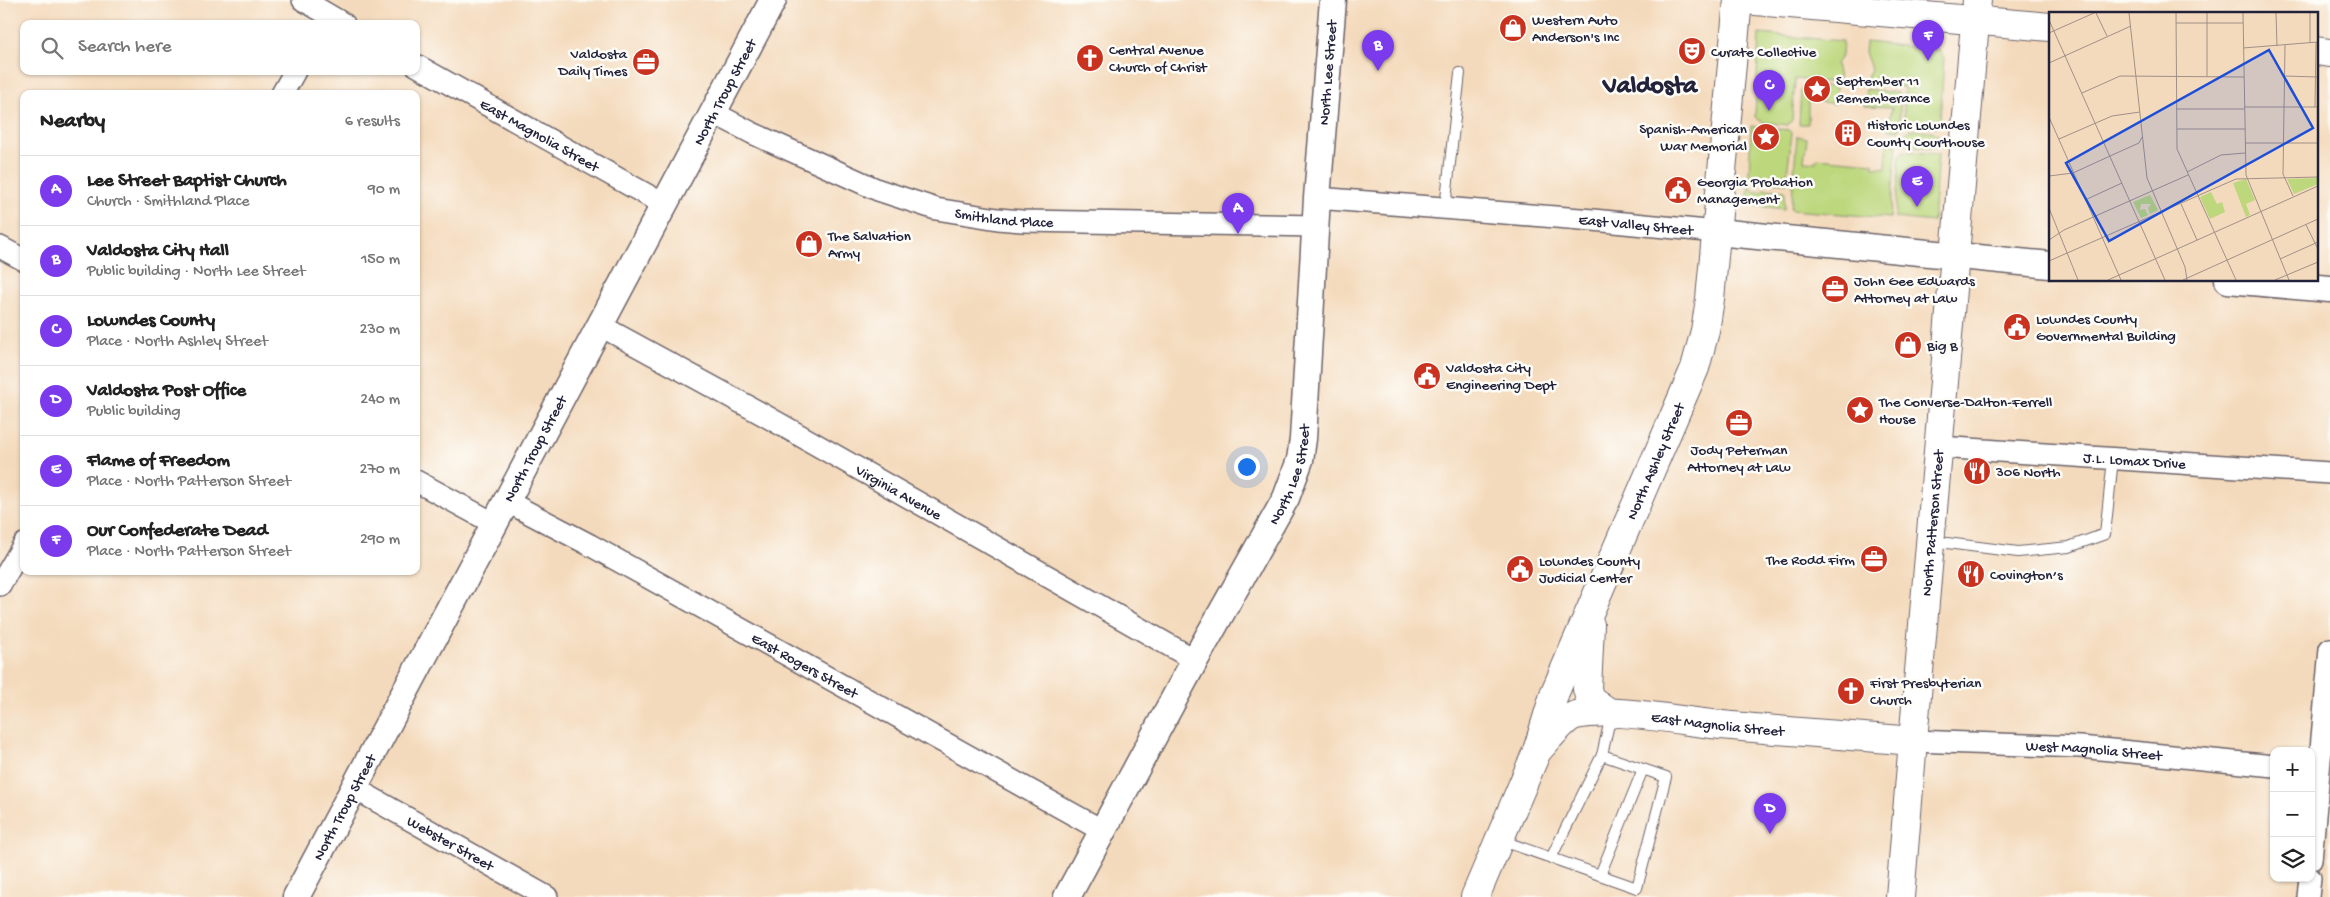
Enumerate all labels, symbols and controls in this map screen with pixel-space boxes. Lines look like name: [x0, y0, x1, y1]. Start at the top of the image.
place label: Western Auto Anderson's Inc: [1532, 12, 1620, 47]
inset map: [2049, 12, 2318, 281]
shop icon: Western Auto Anderson's Inc: [1498, 13, 1528, 43]
street label: North Lee Street: [1316, 18, 1342, 126]
search box: [20, 20, 420, 75]
pin: F: [1912, 20, 1944, 61]
pin: B: [1362, 30, 1394, 71]
icon: search: [38, 34, 66, 62]
street label: North Troup Street: [690, 35, 762, 149]
text: Search here: [78, 36, 172, 59]
theatre icon: Curate Collective: [1677, 36, 1707, 66]
place label: Central Avenue Church of Christ: [1109, 42, 1208, 77]
church icon: Central Avenue Church of Christ: [1075, 43, 1105, 73]
place label: Curate Collective: [1711, 44, 1817, 62]
place label: Valdosta Daily Times: [557, 46, 628, 81]
office icon: Valdosta Daily Times: [631, 47, 661, 77]
pin: C: [1753, 70, 1785, 111]
district label: Valdosta: [1602, 73, 1698, 102]
place label: September 11 Rememberance: [1836, 73, 1930, 108]
place icon: September 11 Rememberance: [1802, 74, 1832, 104]
street label: East Magnolia Street: [476, 96, 603, 178]
text: Nearby: [40, 110, 105, 135]
text: 6 results: [345, 113, 400, 132]
place label: Historic Lowndes County Courthouse: [1867, 117, 1985, 152]
building icon: Historic Lowndes County Courthouse: [1833, 118, 1863, 148]
place label: Spanish-American War Memorial: [1639, 121, 1747, 156]
place icon: Spanish-American War Memorial: [1751, 122, 1781, 152]
pin: E: [1901, 166, 1933, 207]
text: Lee Street Baptist Church: [87, 170, 287, 193]
place label: Georgia Probation Management: [1697, 174, 1813, 209]
public building icon: Georgia Probation Management: [1663, 175, 1693, 205]
text: A: [51, 181, 61, 200]
text: 90 m: [368, 181, 400, 200]
text: Church · Smithland Place: [87, 193, 250, 212]
pin: A: [1222, 193, 1254, 234]
street label: Smithland Place: [953, 205, 1054, 233]
street label: East Valley Street: [1578, 212, 1696, 241]
place label: The Salvation Army: [827, 228, 911, 263]
shop icon: The Salvation Army: [794, 229, 824, 259]
text: Valdosta City Hall: [87, 240, 229, 263]
text: B: [52, 251, 60, 270]
text: 150 m: [361, 251, 400, 270]
text: Public building · North Lee Street: [87, 263, 305, 282]
place label: John Gee Edwards Attorney at Law: [1854, 273, 1975, 308]
office icon: John Gee Edwards Attorney at Law: [1820, 274, 1850, 304]
text: Lowndes County: [87, 310, 215, 333]
place label: Lowndes County Governmental Building: [2036, 311, 2176, 346]
public building icon: Lowndes County Governmental Building: [2002, 312, 2032, 342]
text: C: [52, 321, 60, 340]
text: 230 m: [360, 321, 400, 340]
shop icon: Big B: [1893, 330, 1923, 360]
text: Place · North Ashley Street: [87, 333, 268, 352]
place label: Big B: [1926, 338, 1958, 356]
place label: Valdosta City Engineering Dept: [1445, 360, 1558, 395]
public building icon: Valdosta City Engineering Dept: [1412, 361, 1442, 391]
text: Valdosta Post Office: [87, 380, 246, 403]
text: D: [51, 391, 61, 410]
text: 240 m: [360, 391, 400, 410]
street label: North Troup Street: [501, 392, 573, 506]
place label: The Converse-Dalton-Ferrell House: [1878, 394, 2052, 429]
place icon: The Converse-Dalton-Ferrell House: [1845, 395, 1875, 425]
street label: North Ashley Street: [1624, 399, 1690, 523]
text: Public building: [87, 403, 181, 422]
office icon: Jody Peterman Attorney at Law: [1724, 408, 1754, 438]
street label: North Lee Street: [1266, 422, 1315, 528]
place label: Jody Peterman Attorney at Law: [1687, 442, 1791, 477]
street label: North Patterson Street: [1919, 447, 1949, 597]
text: Flame of Freedom: [87, 450, 230, 473]
street label: J.L. Lomax Drive: [2082, 450, 2187, 474]
your location: [1234, 454, 1260, 480]
restaurant icon: 306 North: [1962, 456, 1992, 486]
text: E: [51, 461, 61, 480]
text: 270 m: [360, 461, 400, 480]
street label: Virginia Avenue: [851, 461, 944, 525]
place label: 306 North: [1995, 464, 2061, 482]
text: Place · North Patterson Street: [87, 473, 291, 492]
text: Our Confederate Dead: [87, 520, 268, 543]
text: F: [52, 531, 60, 550]
text: 290 m: [360, 531, 400, 550]
text: Place · North Patterson Street: [87, 543, 291, 562]
office icon: The Rodd Firm: [1859, 544, 1889, 574]
place label: The Rodd Firm: [1765, 552, 1855, 570]
place label: Lowndes County Judicial Center: [1539, 553, 1641, 588]
public building icon: Lowndes County Judicial Center: [1505, 554, 1535, 584]
restaurant icon: Covington’s: [1956, 559, 1986, 589]
place label: Covington’s: [1990, 567, 2063, 585]
street label: East Rogers Street: [748, 630, 862, 704]
place label: First Presbyterian Church: [1869, 675, 1981, 710]
church icon: First Presbyterian Church: [1836, 676, 1866, 706]
street label: East Magnolia Street: [1650, 709, 1787, 742]
street label: West Magnolia Street: [2025, 738, 2164, 766]
map controls: [2270, 747, 2315, 882]
button: +: [2270, 747, 2315, 792]
street label: North Troup Street: [310, 750, 382, 864]
button: −: [2270, 792, 2315, 837]
pin: D: [1754, 793, 1786, 834]
street label: Webster Street: [403, 813, 498, 877]
button: layers: [2270, 837, 2315, 882]

